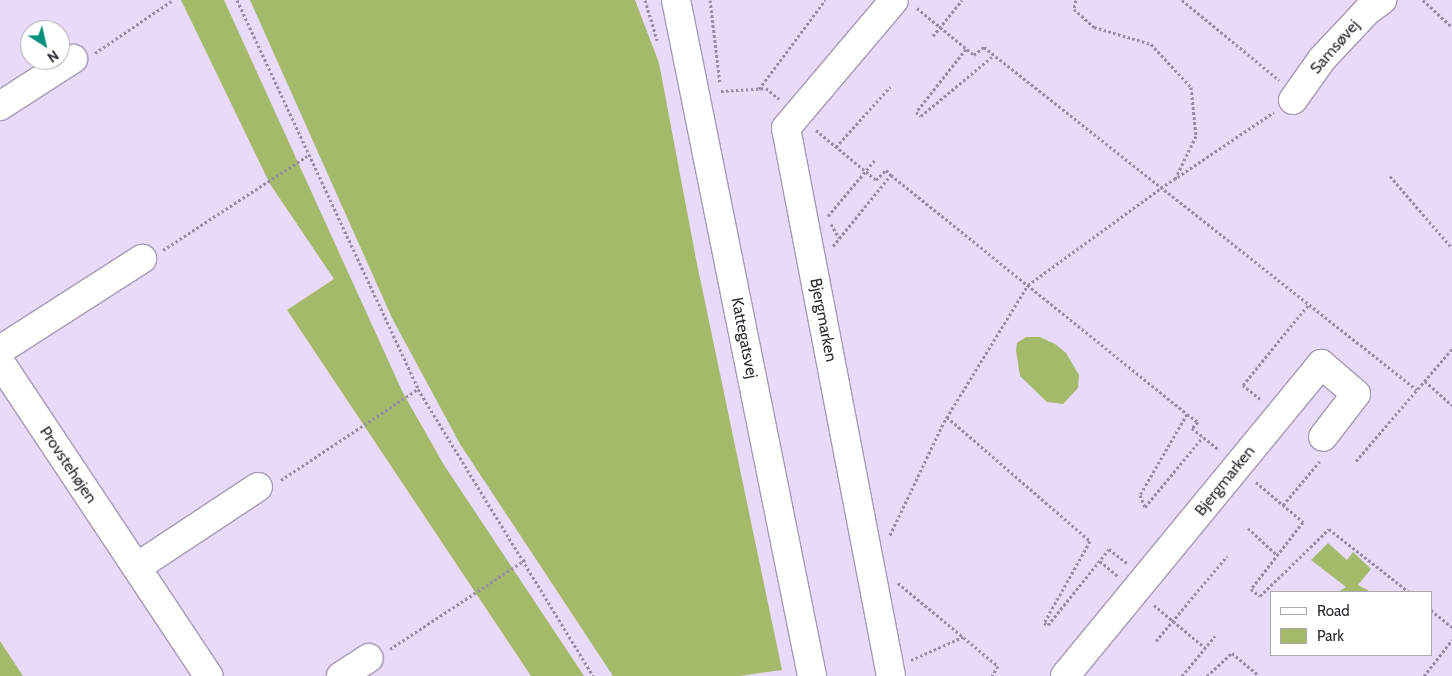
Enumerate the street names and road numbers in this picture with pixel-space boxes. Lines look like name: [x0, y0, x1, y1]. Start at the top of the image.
street label: Samsøvej: [1306, 16, 1364, 78]
street label: Bjergmarken: [805, 277, 841, 363]
street label: Kattegatsvej: [727, 296, 761, 380]
street label: Provstehøjen: [35, 423, 101, 507]
street label: Bjergmarken: [1191, 442, 1259, 520]

